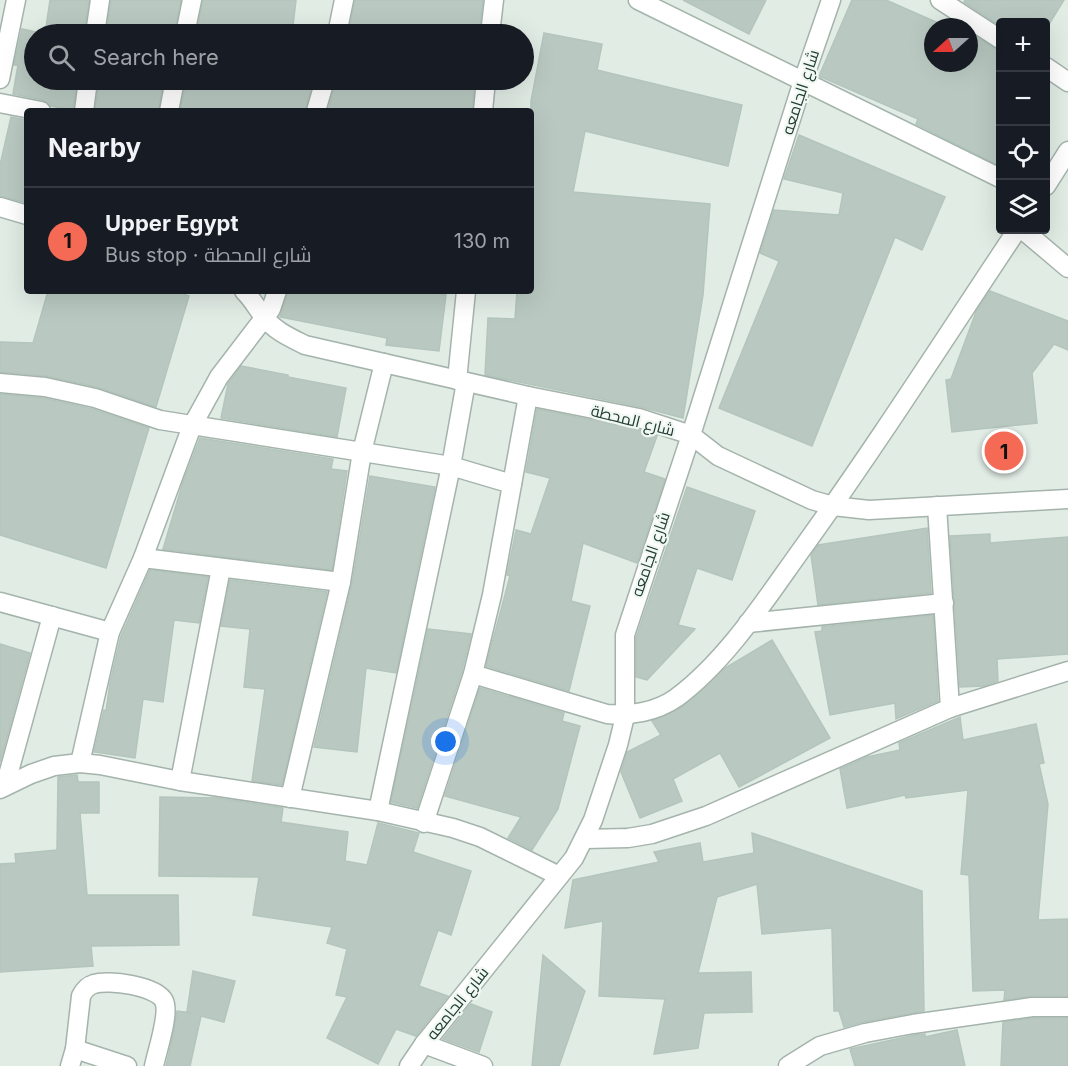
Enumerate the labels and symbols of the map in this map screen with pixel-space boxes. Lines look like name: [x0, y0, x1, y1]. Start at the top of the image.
north arrow: [924, 18, 978, 72]
street label: شارع الجامعه: [777, 47, 825, 138]
street label: شارع المحطة: [588, 400, 677, 442]
pin: 1: [984, 428, 1024, 474]
street label: شارع الجامعه: [626, 509, 676, 600]
your location: [431, 727, 460, 756]
street label: شارع الجامعه: [421, 962, 494, 1045]

